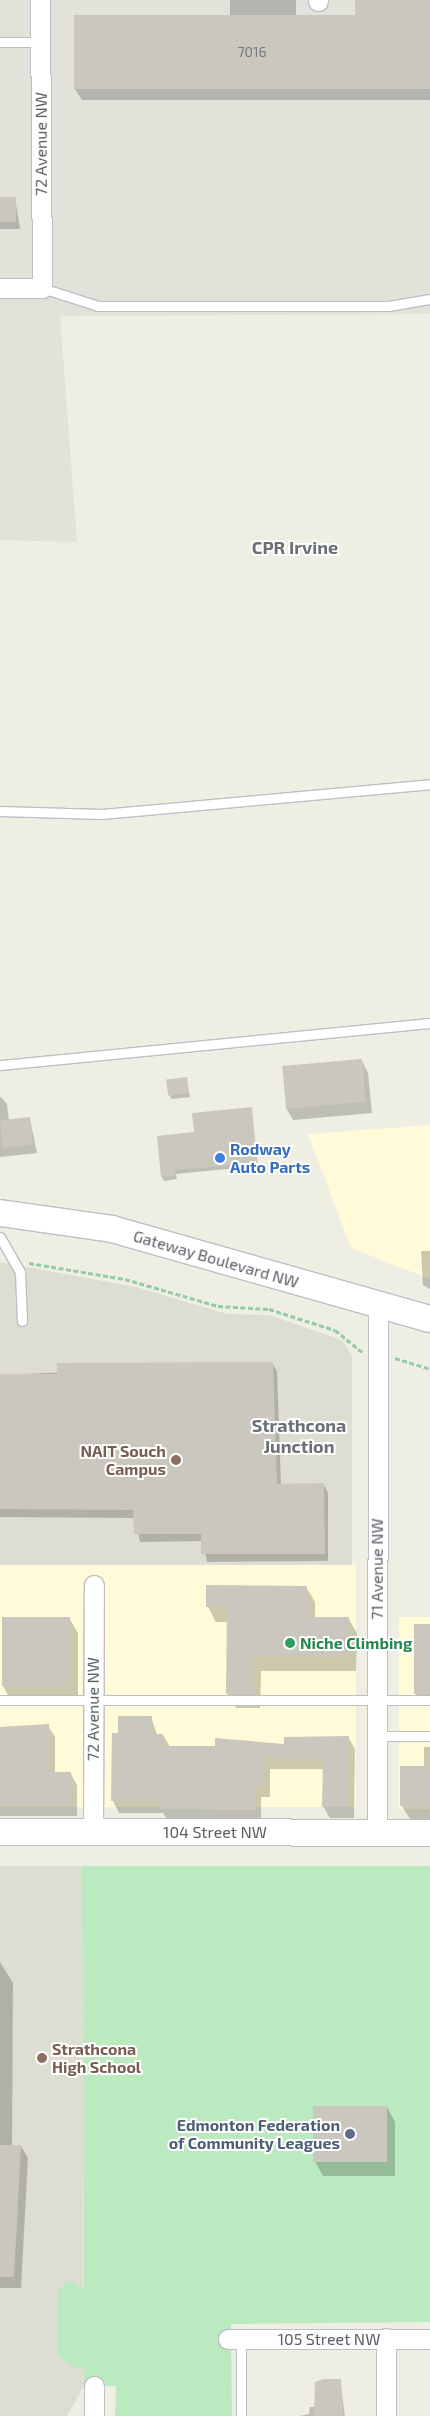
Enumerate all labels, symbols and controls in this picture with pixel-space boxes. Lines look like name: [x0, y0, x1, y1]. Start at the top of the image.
house number: 7016: [237, 44, 267, 60]
street label: 72 Avenue NW: [31, 92, 51, 196]
district label: CPR Irvine: [252, 536, 338, 558]
place label: Rodway Auto Parts: [230, 1139, 310, 1177]
marker: Rodway Auto Parts: [214, 1152, 226, 1164]
street label: Gateway Boulevard NW: [131, 1226, 301, 1292]
district label: Strathcona Junction: [252, 1415, 346, 1458]
place label: NAIT Souch Campus: [80, 1441, 166, 1479]
marker: NAIT Souch Campus: [170, 1454, 182, 1466]
street label: 71 Avenue NW: [367, 1518, 387, 1620]
place label: Niche Climbing: [300, 1633, 412, 1653]
marker: Niche Climbing: [284, 1637, 296, 1649]
street label: 72 Avenue NW: [83, 1657, 103, 1761]
street label: 104 Street NW: [163, 1822, 267, 1842]
place label: Strathcona High School: [52, 2039, 141, 2077]
marker: Strathcona High School: [36, 2052, 48, 2064]
place label: Edmonton Federation of Community Leagues: [168, 2115, 340, 2153]
marker: Edmonton Federation of Community Leagues: [344, 2128, 356, 2140]
street label: 105 Street NW: [278, 2329, 380, 2349]

